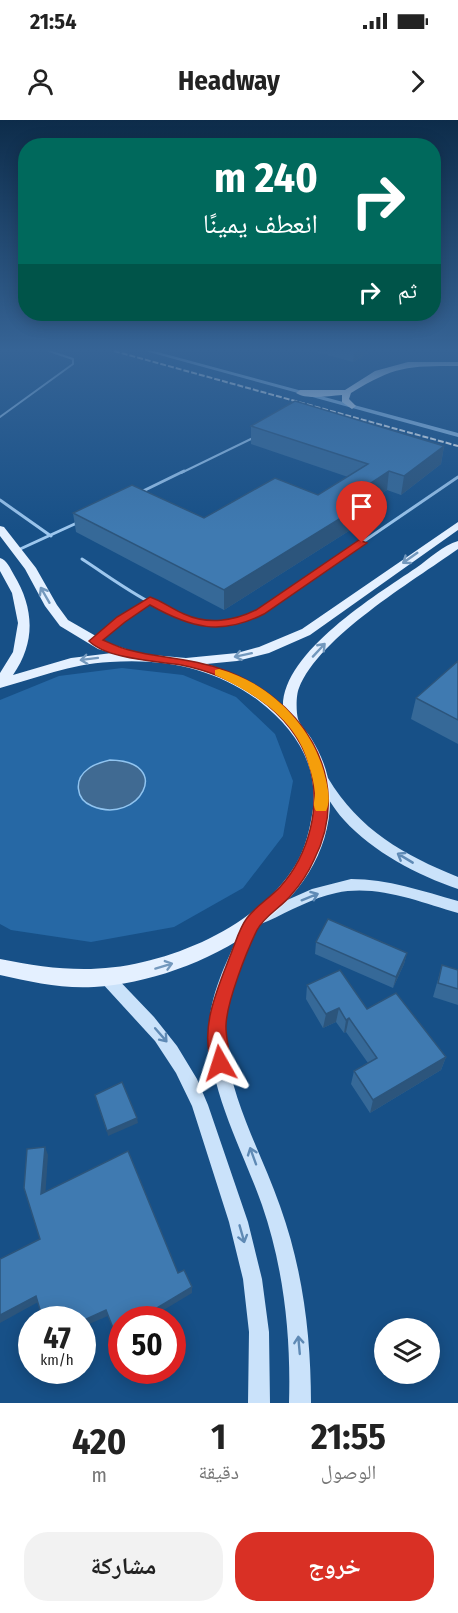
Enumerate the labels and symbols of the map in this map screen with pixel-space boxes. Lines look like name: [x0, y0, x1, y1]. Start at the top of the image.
pin: [336, 481, 387, 543]
one-way arrow: [403, 552, 419, 564]
one-way arrow: [39, 587, 51, 604]
one-way arrow: [312, 643, 326, 658]
one-way arrow: [234, 650, 253, 662]
one-way arrow: [79, 654, 99, 665]
one-way arrow: [397, 852, 414, 864]
one-way arrow: [300, 890, 319, 901]
one-way arrow: [154, 959, 173, 970]
one-way arrow: [154, 1027, 168, 1042]
position arrow: [188, 1031, 252, 1095]
one-way arrow: [247, 1147, 258, 1166]
one-way arrow: [236, 1224, 248, 1243]
speed limit sign: 50: [108, 1306, 186, 1384]
one-way arrow: [293, 1335, 304, 1355]

